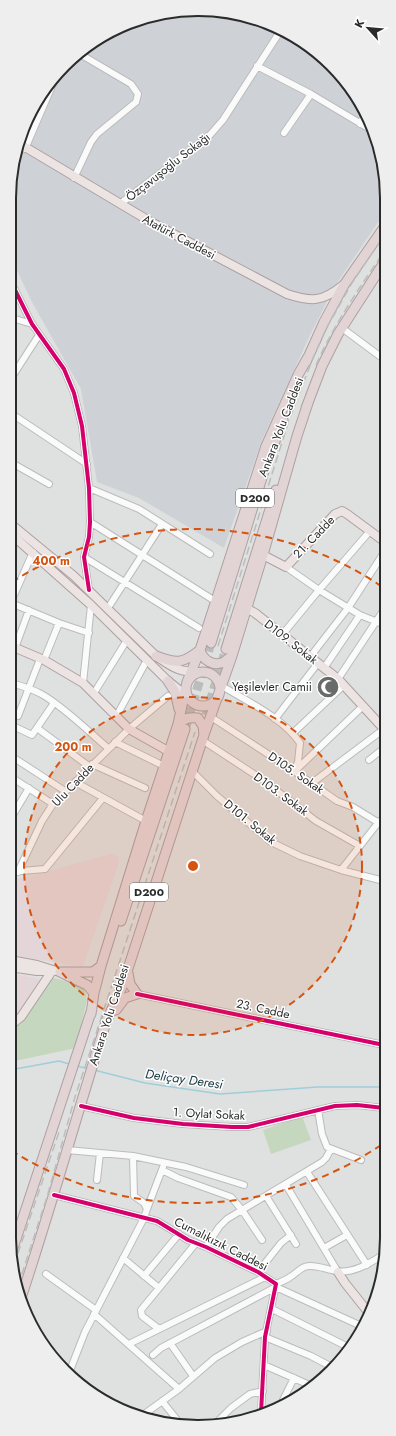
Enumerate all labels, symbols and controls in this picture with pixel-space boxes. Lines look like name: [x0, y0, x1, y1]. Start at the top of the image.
north arrow: [348, 8, 388, 48]
text: K: [350, 16, 368, 31]
street label: Özçavuşoğlu Sokağı: [122, 128, 214, 206]
street label: Atatürk Caddesi: [139, 210, 219, 264]
street label: Ankara Yolu Caddesi: [254, 375, 308, 479]
road number: D200: [236, 489, 274, 507]
street label: 21. Cadde: [289, 512, 339, 562]
text: 400 m: [32, 552, 70, 570]
street label: D109. Sokak: [260, 615, 322, 669]
mosque icon: Yeşilevler Camii: [315, 674, 341, 700]
place label: Yeşilevler Camii: [232, 678, 312, 696]
text: 200 m: [54, 738, 92, 756]
street label: D105. Sokak: [264, 748, 328, 799]
street label: Ulu Cadde: [48, 759, 98, 811]
street label: D103. Sokak: [250, 768, 313, 820]
street label: D101. Sokak: [220, 795, 281, 849]
centre of rings: [186, 859, 200, 873]
road number: D200: [130, 883, 168, 901]
street label: Ankara Yolu Caddesi: [84, 962, 134, 1068]
street label: 23. Cadde: [235, 995, 291, 1023]
water label: Deliçay Deresi: [144, 1064, 225, 1094]
street label: 1. Oylat Sokak: [173, 1103, 246, 1125]
street label: Cumalıkızık Caddesi: [171, 1213, 271, 1275]

